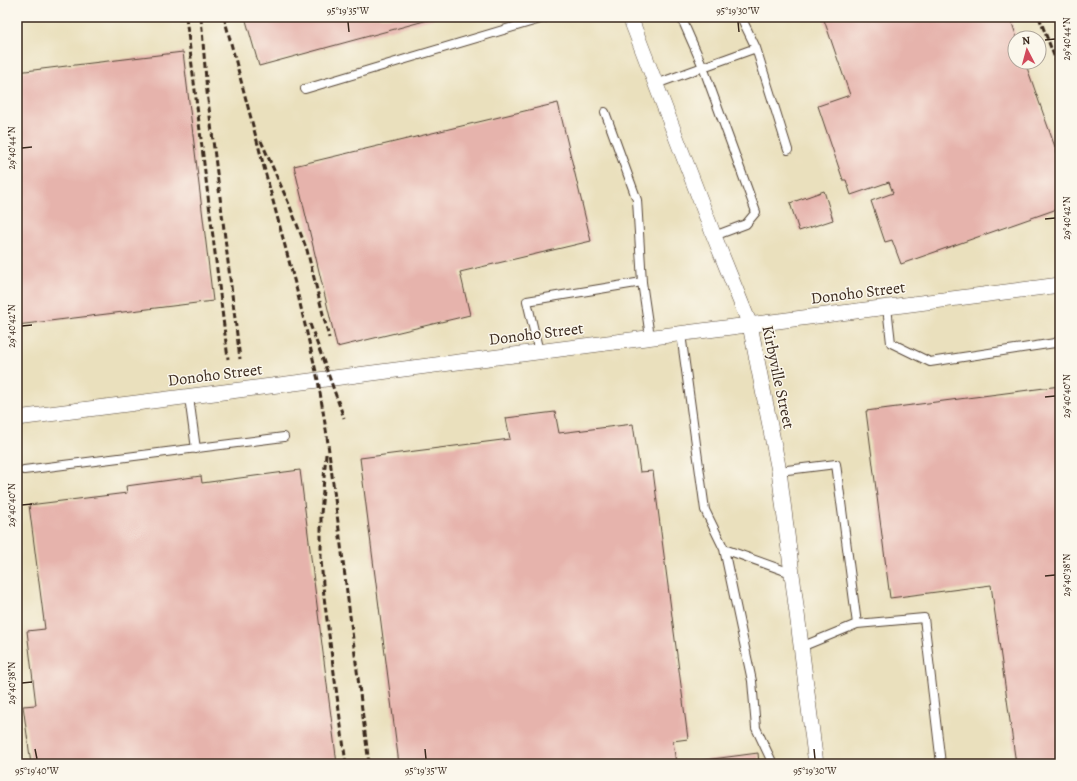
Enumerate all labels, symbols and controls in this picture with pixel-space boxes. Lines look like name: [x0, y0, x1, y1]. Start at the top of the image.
text: 95°19'35"W: [327, 4, 370, 17]
text: 95°19'30"W: [716, 4, 760, 17]
text: 29°40'44"N: [1060, 17, 1073, 61]
north arrow: [1007, 30, 1047, 70]
text: N: [1021, 33, 1031, 48]
text: 29°40'44"N: [5, 126, 18, 170]
text: 29°40'42"N: [1060, 196, 1073, 240]
street label: Donoho Street: [810, 276, 906, 310]
text: 29°40'42"N: [5, 304, 18, 348]
street label: Donoho Street: [488, 317, 584, 351]
street label: Kirbyville Street: [756, 323, 800, 431]
street label: Donoho Street: [167, 358, 263, 392]
text: 29°40'40"N: [1060, 374, 1073, 418]
text: 29°40'40"N: [5, 483, 18, 527]
text: 29°40'38"N: [1060, 553, 1073, 597]
text: 29°40'38"N: [5, 661, 18, 705]
text: 95°19'40"W: [15, 764, 60, 777]
text: 95°19'35"W: [405, 764, 448, 777]
text: 95°19'30"W: [793, 764, 837, 777]

